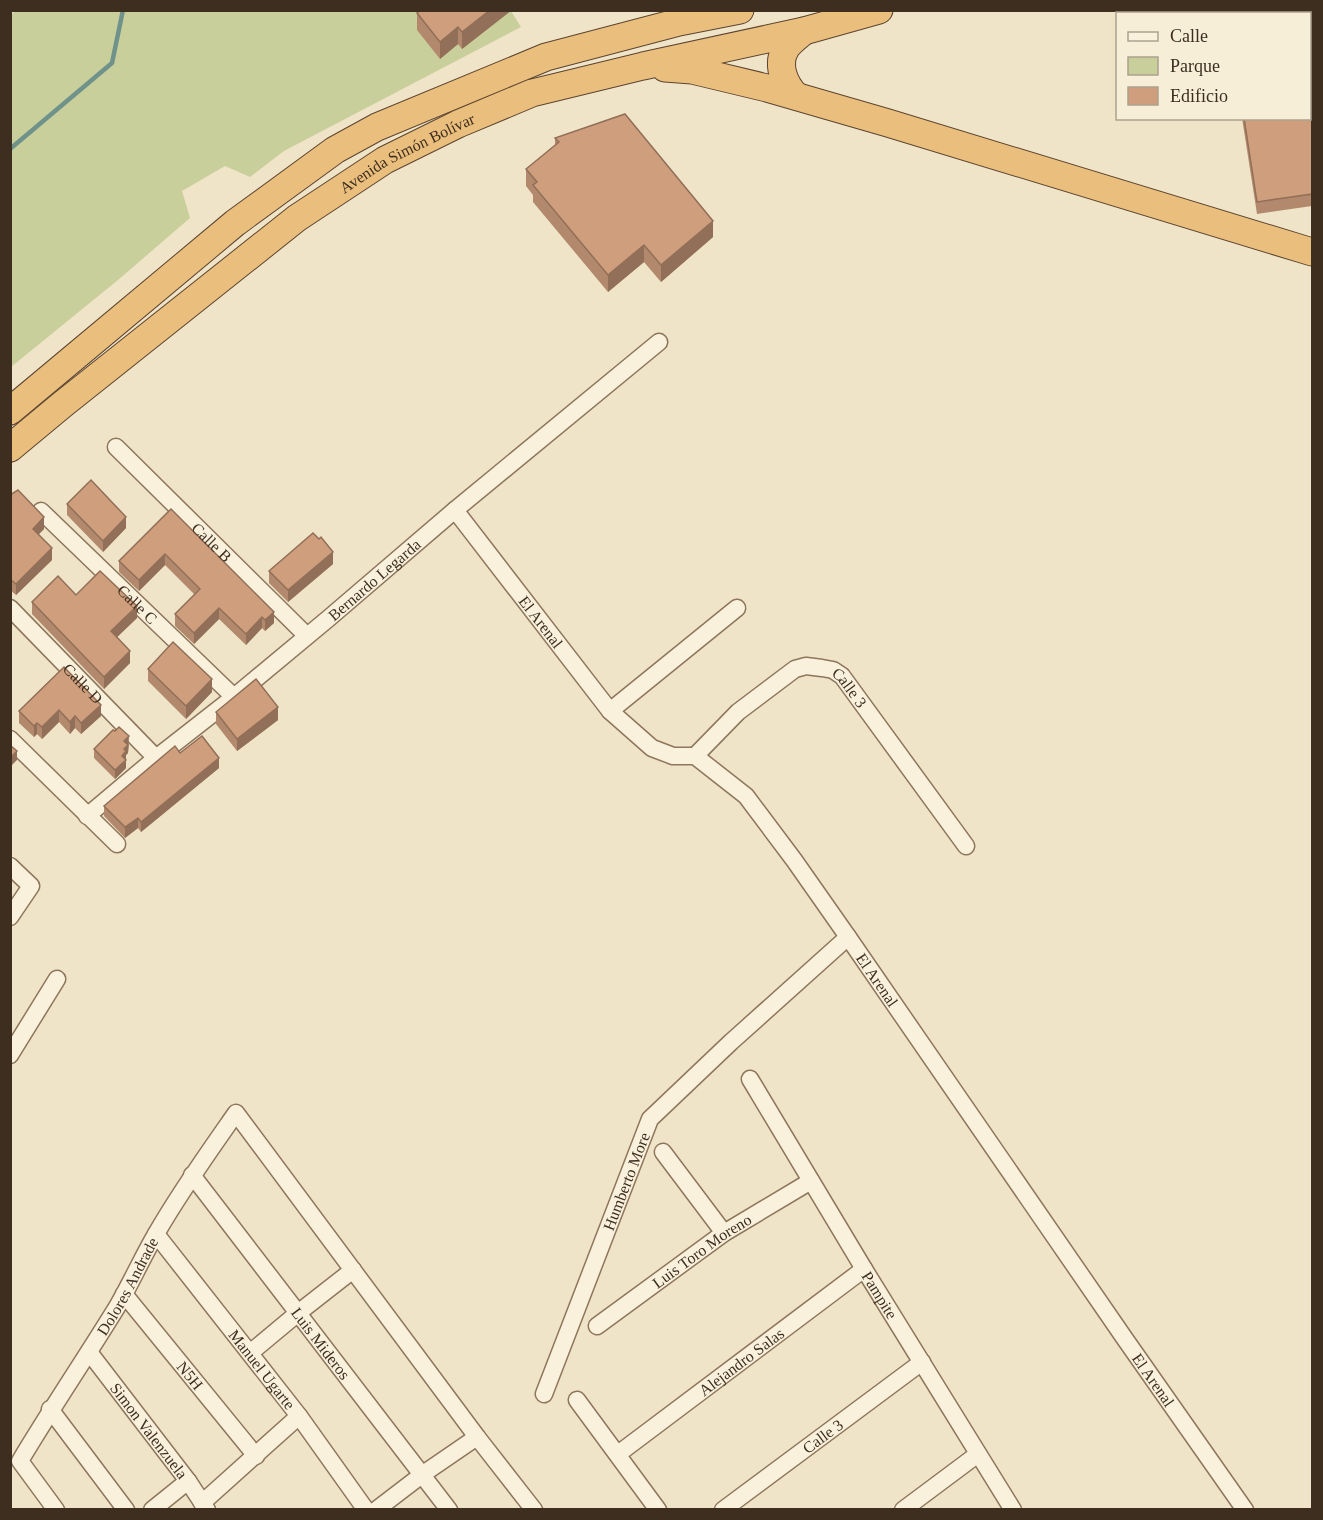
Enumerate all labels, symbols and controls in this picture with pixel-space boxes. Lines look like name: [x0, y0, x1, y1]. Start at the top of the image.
legend: [1116, 12, 1311, 120]
text: Calle: [1170, 26, 1208, 46]
text: Parque: [1170, 56, 1220, 76]
text: Edificio: [1170, 86, 1228, 106]
street label: Avenida Simón Bolívar: [336, 109, 477, 196]
street label: Calle B: [189, 519, 235, 565]
street label: Bernardo Legarda: [324, 535, 424, 624]
street label: Calle C: [114, 581, 161, 627]
street label: El Arenal: [516, 592, 567, 651]
street label: Calle D: [60, 660, 107, 707]
street label: Calle 3: [830, 664, 870, 710]
street label: El Arenal: [853, 950, 902, 1010]
street label: Humberto More: [599, 1130, 653, 1233]
street label: Luis Toro Moreno: [649, 1210, 754, 1291]
street label: Dolores Andrade: [93, 1234, 161, 1338]
street label: Pampite: [859, 1268, 901, 1322]
street label: Luis Mideros: [288, 1304, 354, 1382]
street label: Alejandro Salas: [695, 1324, 787, 1399]
street label: Manuel Ugarte: [226, 1326, 299, 1412]
street label: El Arenal: [1129, 1350, 1178, 1410]
street label: N5H: [174, 1358, 207, 1393]
street label: Simon Valenzuela: [107, 1379, 191, 1482]
street label: Calle 3: [799, 1416, 846, 1456]

